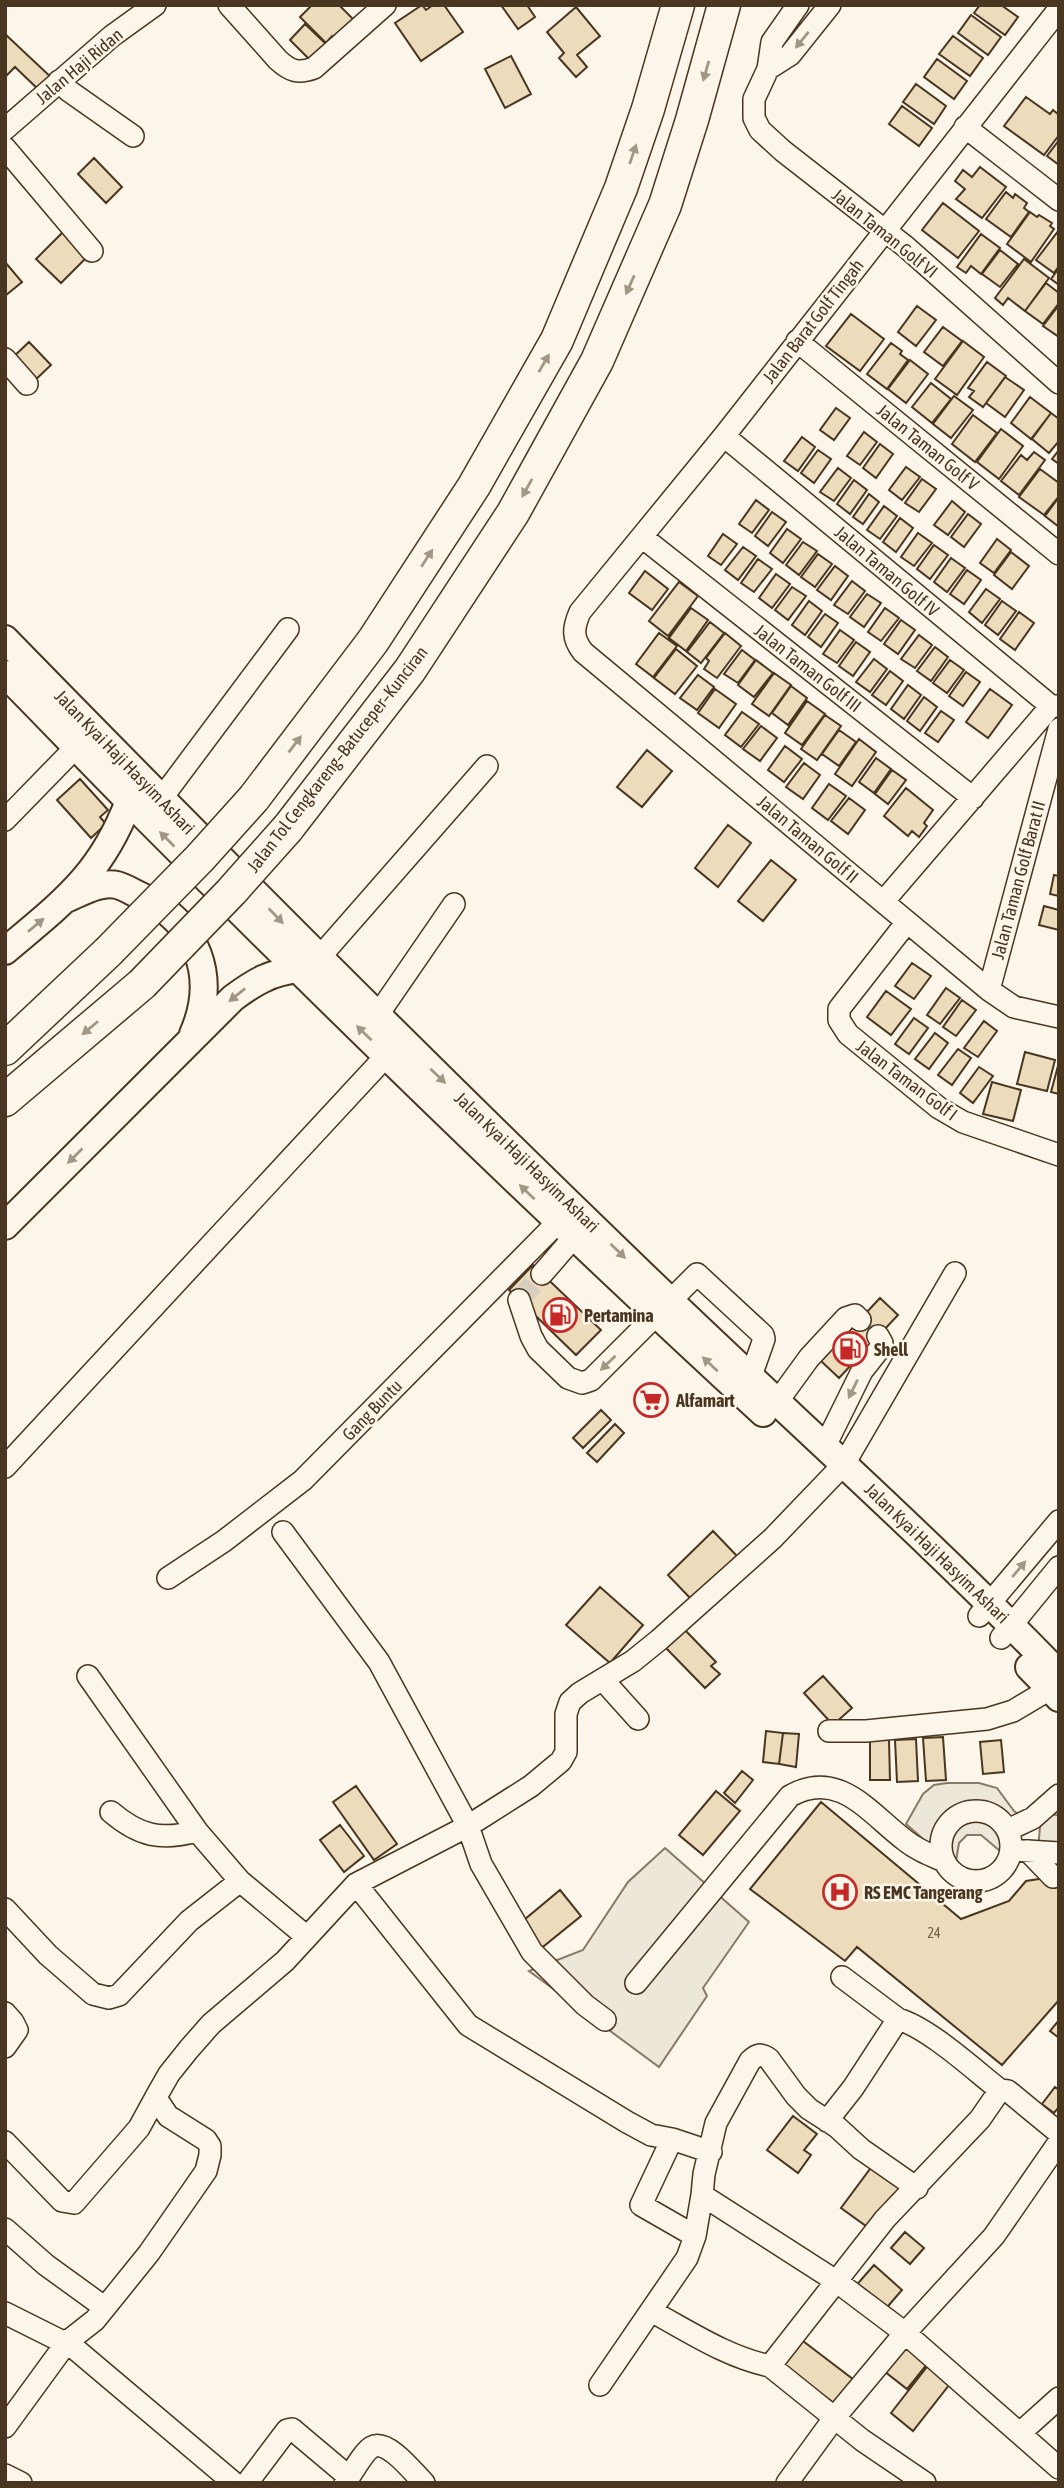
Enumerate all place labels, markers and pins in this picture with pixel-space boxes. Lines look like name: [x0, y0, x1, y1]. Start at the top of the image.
fuel station icon: Pertamina: [541, 1296, 579, 1334]
place label: Pertamina: [584, 1305, 654, 1326]
fuel station icon: Shell: [831, 1330, 869, 1368]
place label: Shell: [874, 1339, 908, 1360]
supermarket icon: Alfamart: [632, 1381, 670, 1419]
place label: Alfamart: [675, 1390, 735, 1411]
hospital icon: RS EMC Tangerang: [821, 1873, 859, 1911]
place label: RS EMC Tangerang: [864, 1882, 983, 1903]

